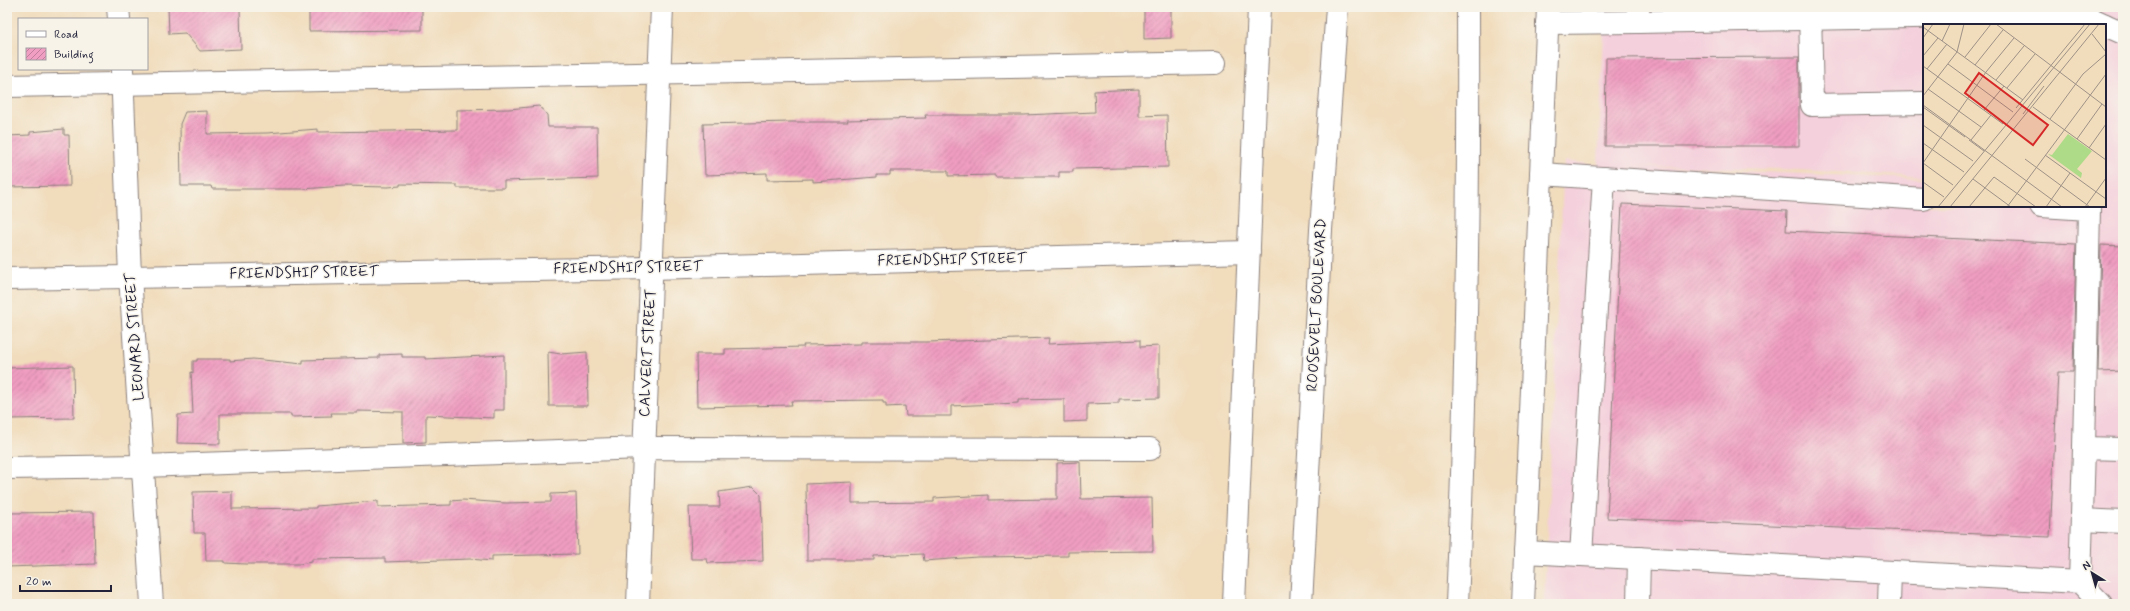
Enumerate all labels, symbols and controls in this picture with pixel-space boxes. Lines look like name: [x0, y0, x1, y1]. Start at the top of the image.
legend: [18, 18, 148, 70]
inset map: [1923, 24, 2106, 207]
text: Road: [54, 27, 78, 43]
text: Building: [54, 47, 94, 64]
street label: ROOSEVELT BOULEVARD: [1302, 218, 1332, 392]
street label: FRIENDSHIP STREET: [877, 249, 1028, 271]
street label: FRIENDSHIP STREET: [553, 257, 704, 279]
street label: FRIENDSHIP STREET: [229, 262, 380, 284]
street label: LEONARD STREET: [121, 272, 149, 402]
street label: CALVERT STREET: [635, 288, 661, 418]
north arrow: [2072, 553, 2112, 593]
text: N: [2079, 558, 2094, 574]
scale bar: [20, 567, 111, 593]
text: 20 m: [26, 574, 52, 590]

